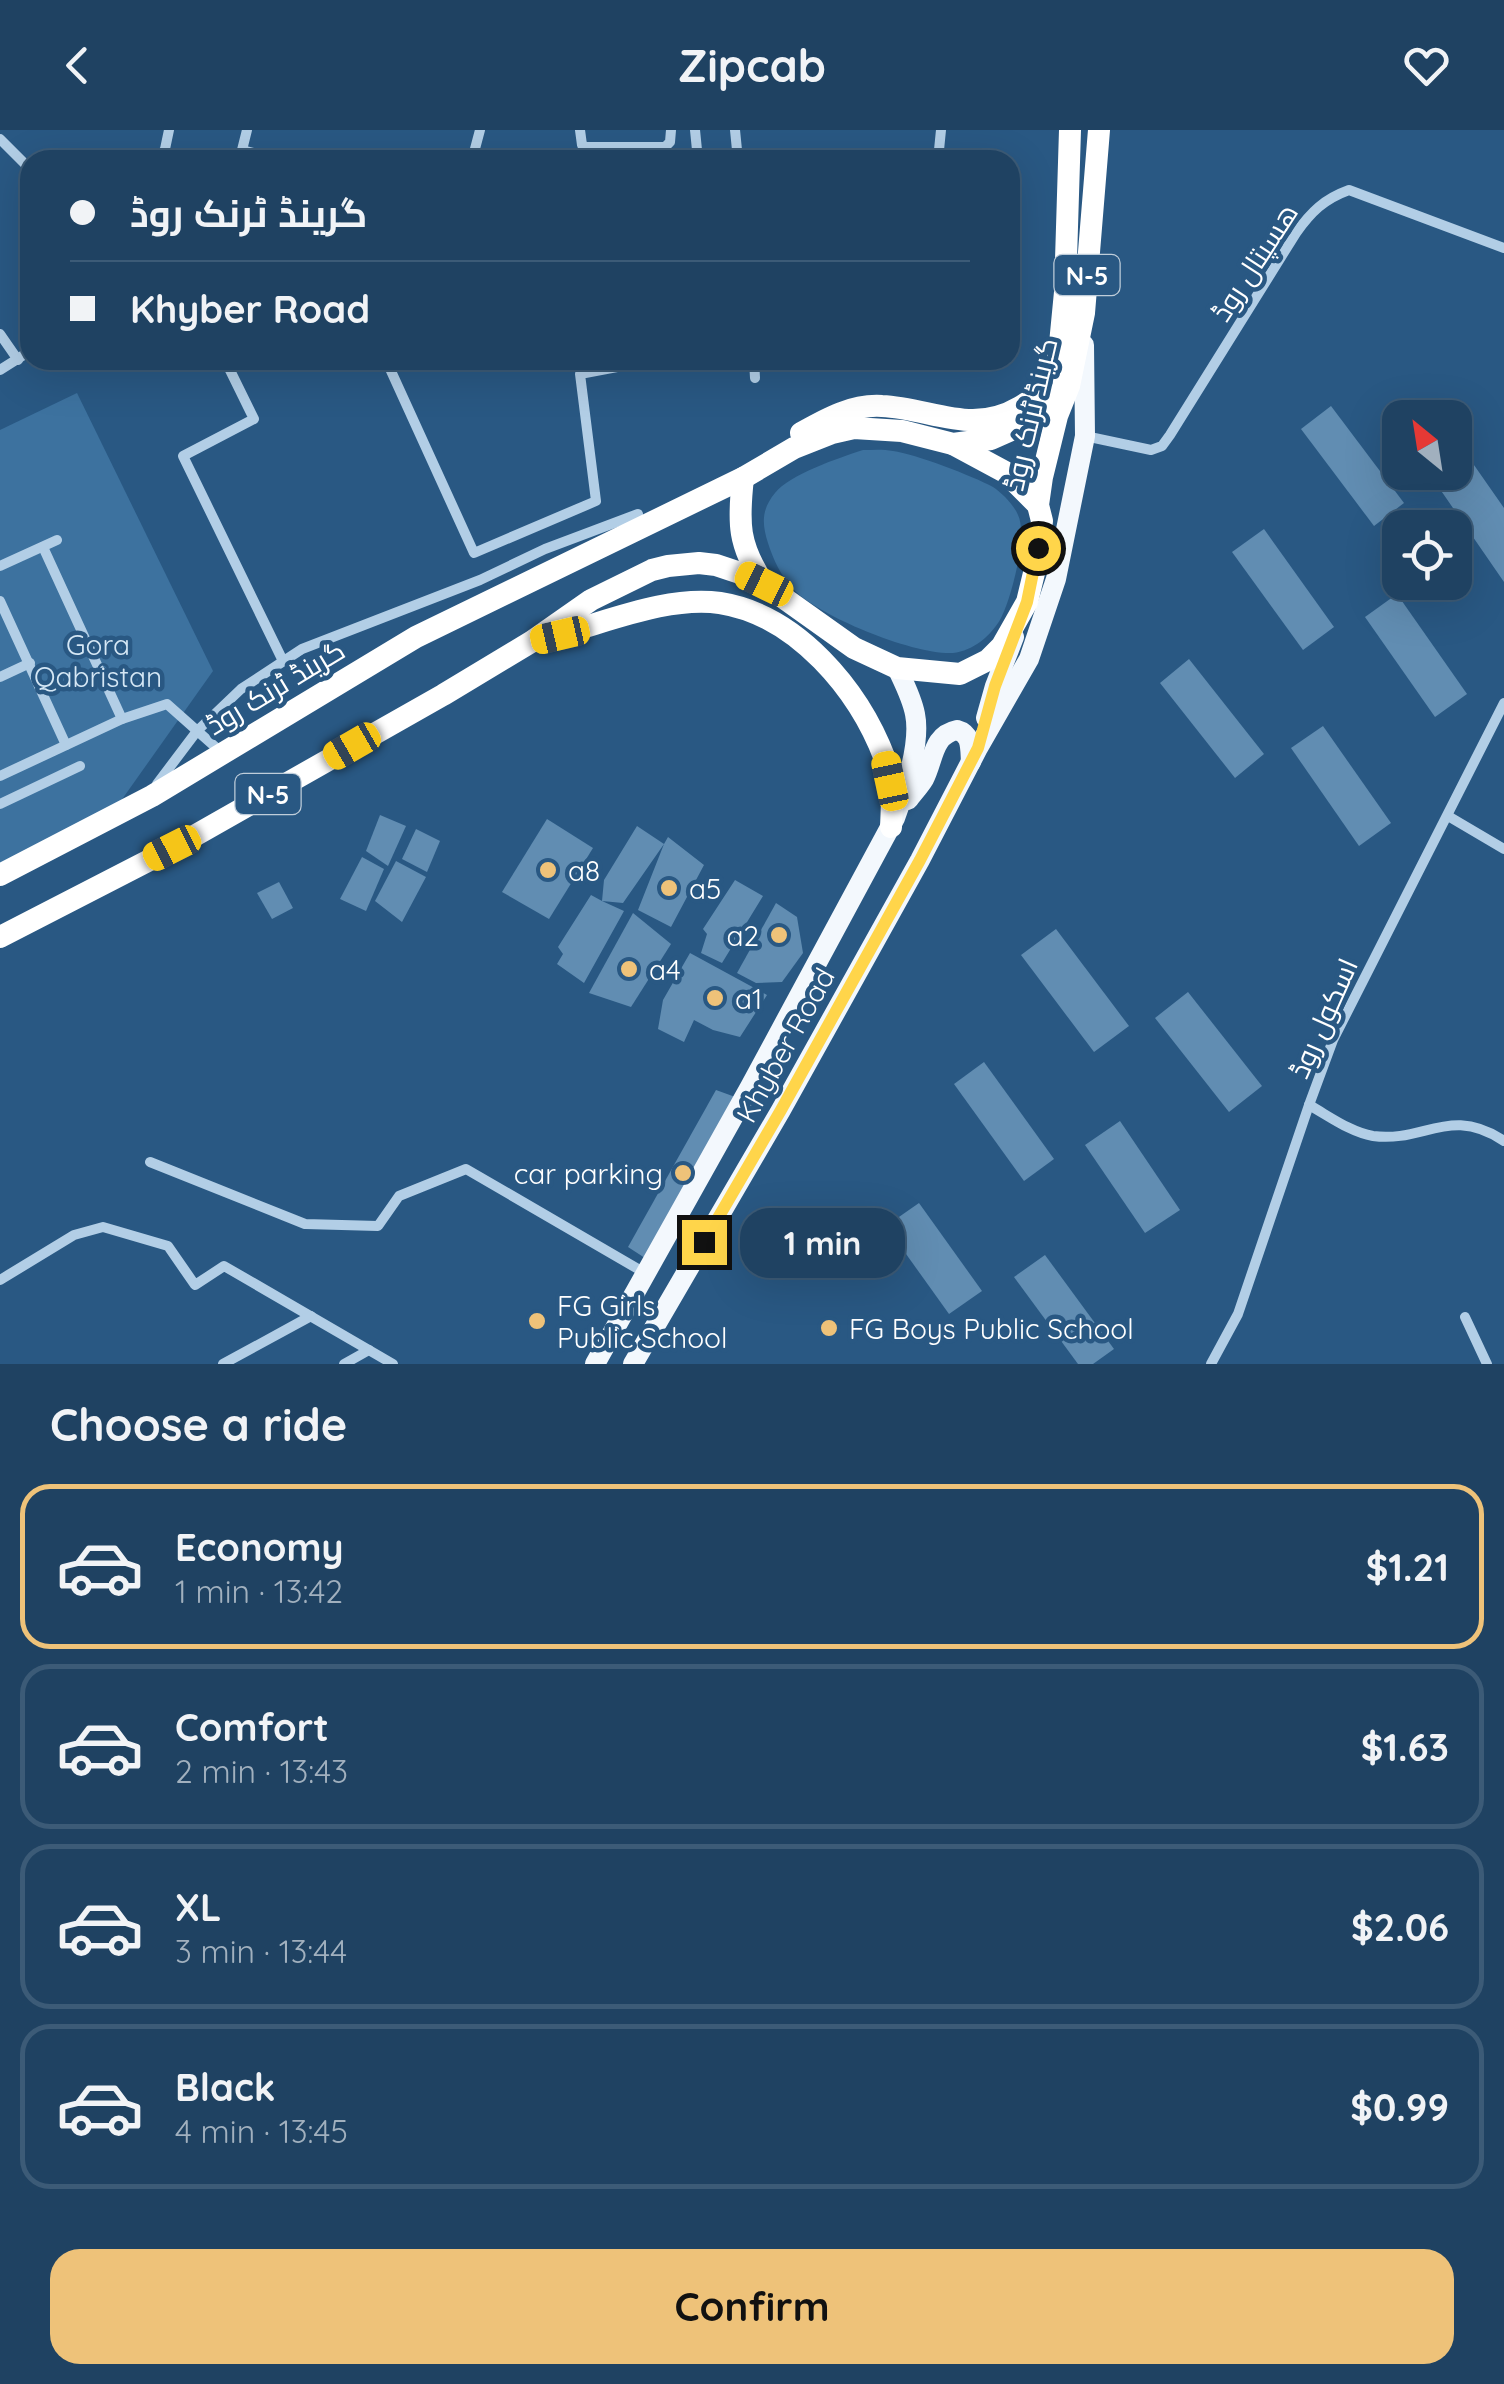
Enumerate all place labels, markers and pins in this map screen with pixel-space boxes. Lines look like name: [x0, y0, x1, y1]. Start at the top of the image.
place label: a8: [568, 853, 600, 888]
marker: a8: [537, 859, 559, 881]
place label: a5: [689, 871, 721, 906]
marker: a5: [658, 877, 680, 899]
place label: a2: [727, 918, 759, 953]
marker: a2: [768, 924, 790, 946]
place label: a4: [649, 952, 681, 987]
marker: a4: [618, 958, 640, 980]
place label: a1: [735, 981, 762, 1016]
marker: a1: [704, 987, 726, 1009]
place label: car parking: [514, 1156, 663, 1191]
marker: car parking: [672, 1162, 694, 1184]
place label: FG Girls Public School: [557, 1288, 727, 1355]
marker: FG Girls Public School: [526, 1310, 548, 1332]
place label: FG Boys Public School: [849, 1311, 1134, 1346]
marker: FG Boys Public School: [818, 1317, 840, 1339]

